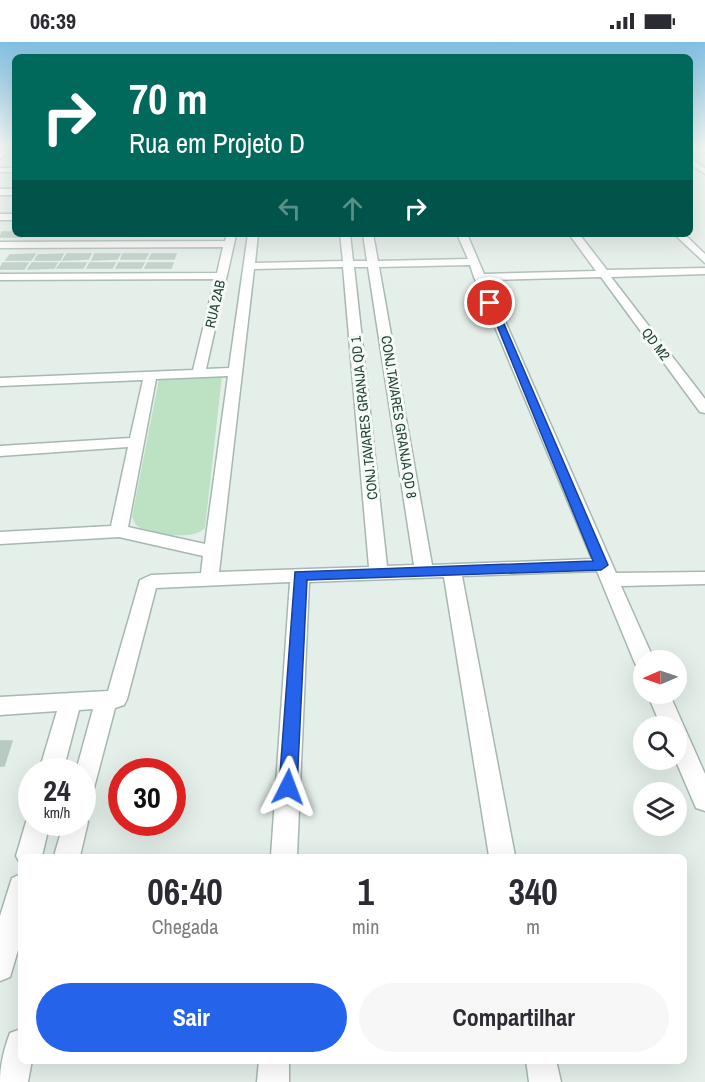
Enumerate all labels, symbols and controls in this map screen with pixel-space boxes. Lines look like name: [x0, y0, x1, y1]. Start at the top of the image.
text: 06:39: [30, 6, 76, 36]
text: 70 m: [129, 71, 208, 127]
icon: right: [30, 78, 108, 156]
text: Rua em Projeto D: [129, 125, 305, 161]
icon: left: [273, 192, 306, 225]
icon: ahead: [336, 192, 369, 225]
icon: right: [399, 192, 432, 225]
pin: [464, 277, 515, 328]
street label: RUA 2AB: [201, 278, 229, 330]
icon: arrive: [473, 286, 506, 319]
street label: QD M2: [638, 324, 674, 364]
street label: CONJ.TAVARES GRANJA QD 8: [377, 334, 421, 500]
street label: CONJ.TAVARES GRANJA QD 1: [346, 335, 382, 501]
north arrow: [633, 650, 687, 704]
map controls: [633, 650, 687, 836]
button: search: [633, 716, 687, 770]
position arrow: [256, 755, 320, 819]
speed limit sign: 30: [108, 758, 186, 836]
text: 24: [43, 770, 71, 810]
button: layers: [633, 782, 687, 836]
text: km/h: [44, 802, 70, 823]
text: 06:40: [147, 868, 223, 916]
text: 1: [357, 868, 374, 916]
text: 340: [509, 868, 558, 916]
text: Chegada: [152, 913, 218, 940]
text: min: [352, 913, 379, 940]
text: m: [526, 913, 540, 940]
button: Sair: [36, 983, 347, 1052]
button: Compartilhar: [359, 983, 669, 1052]

